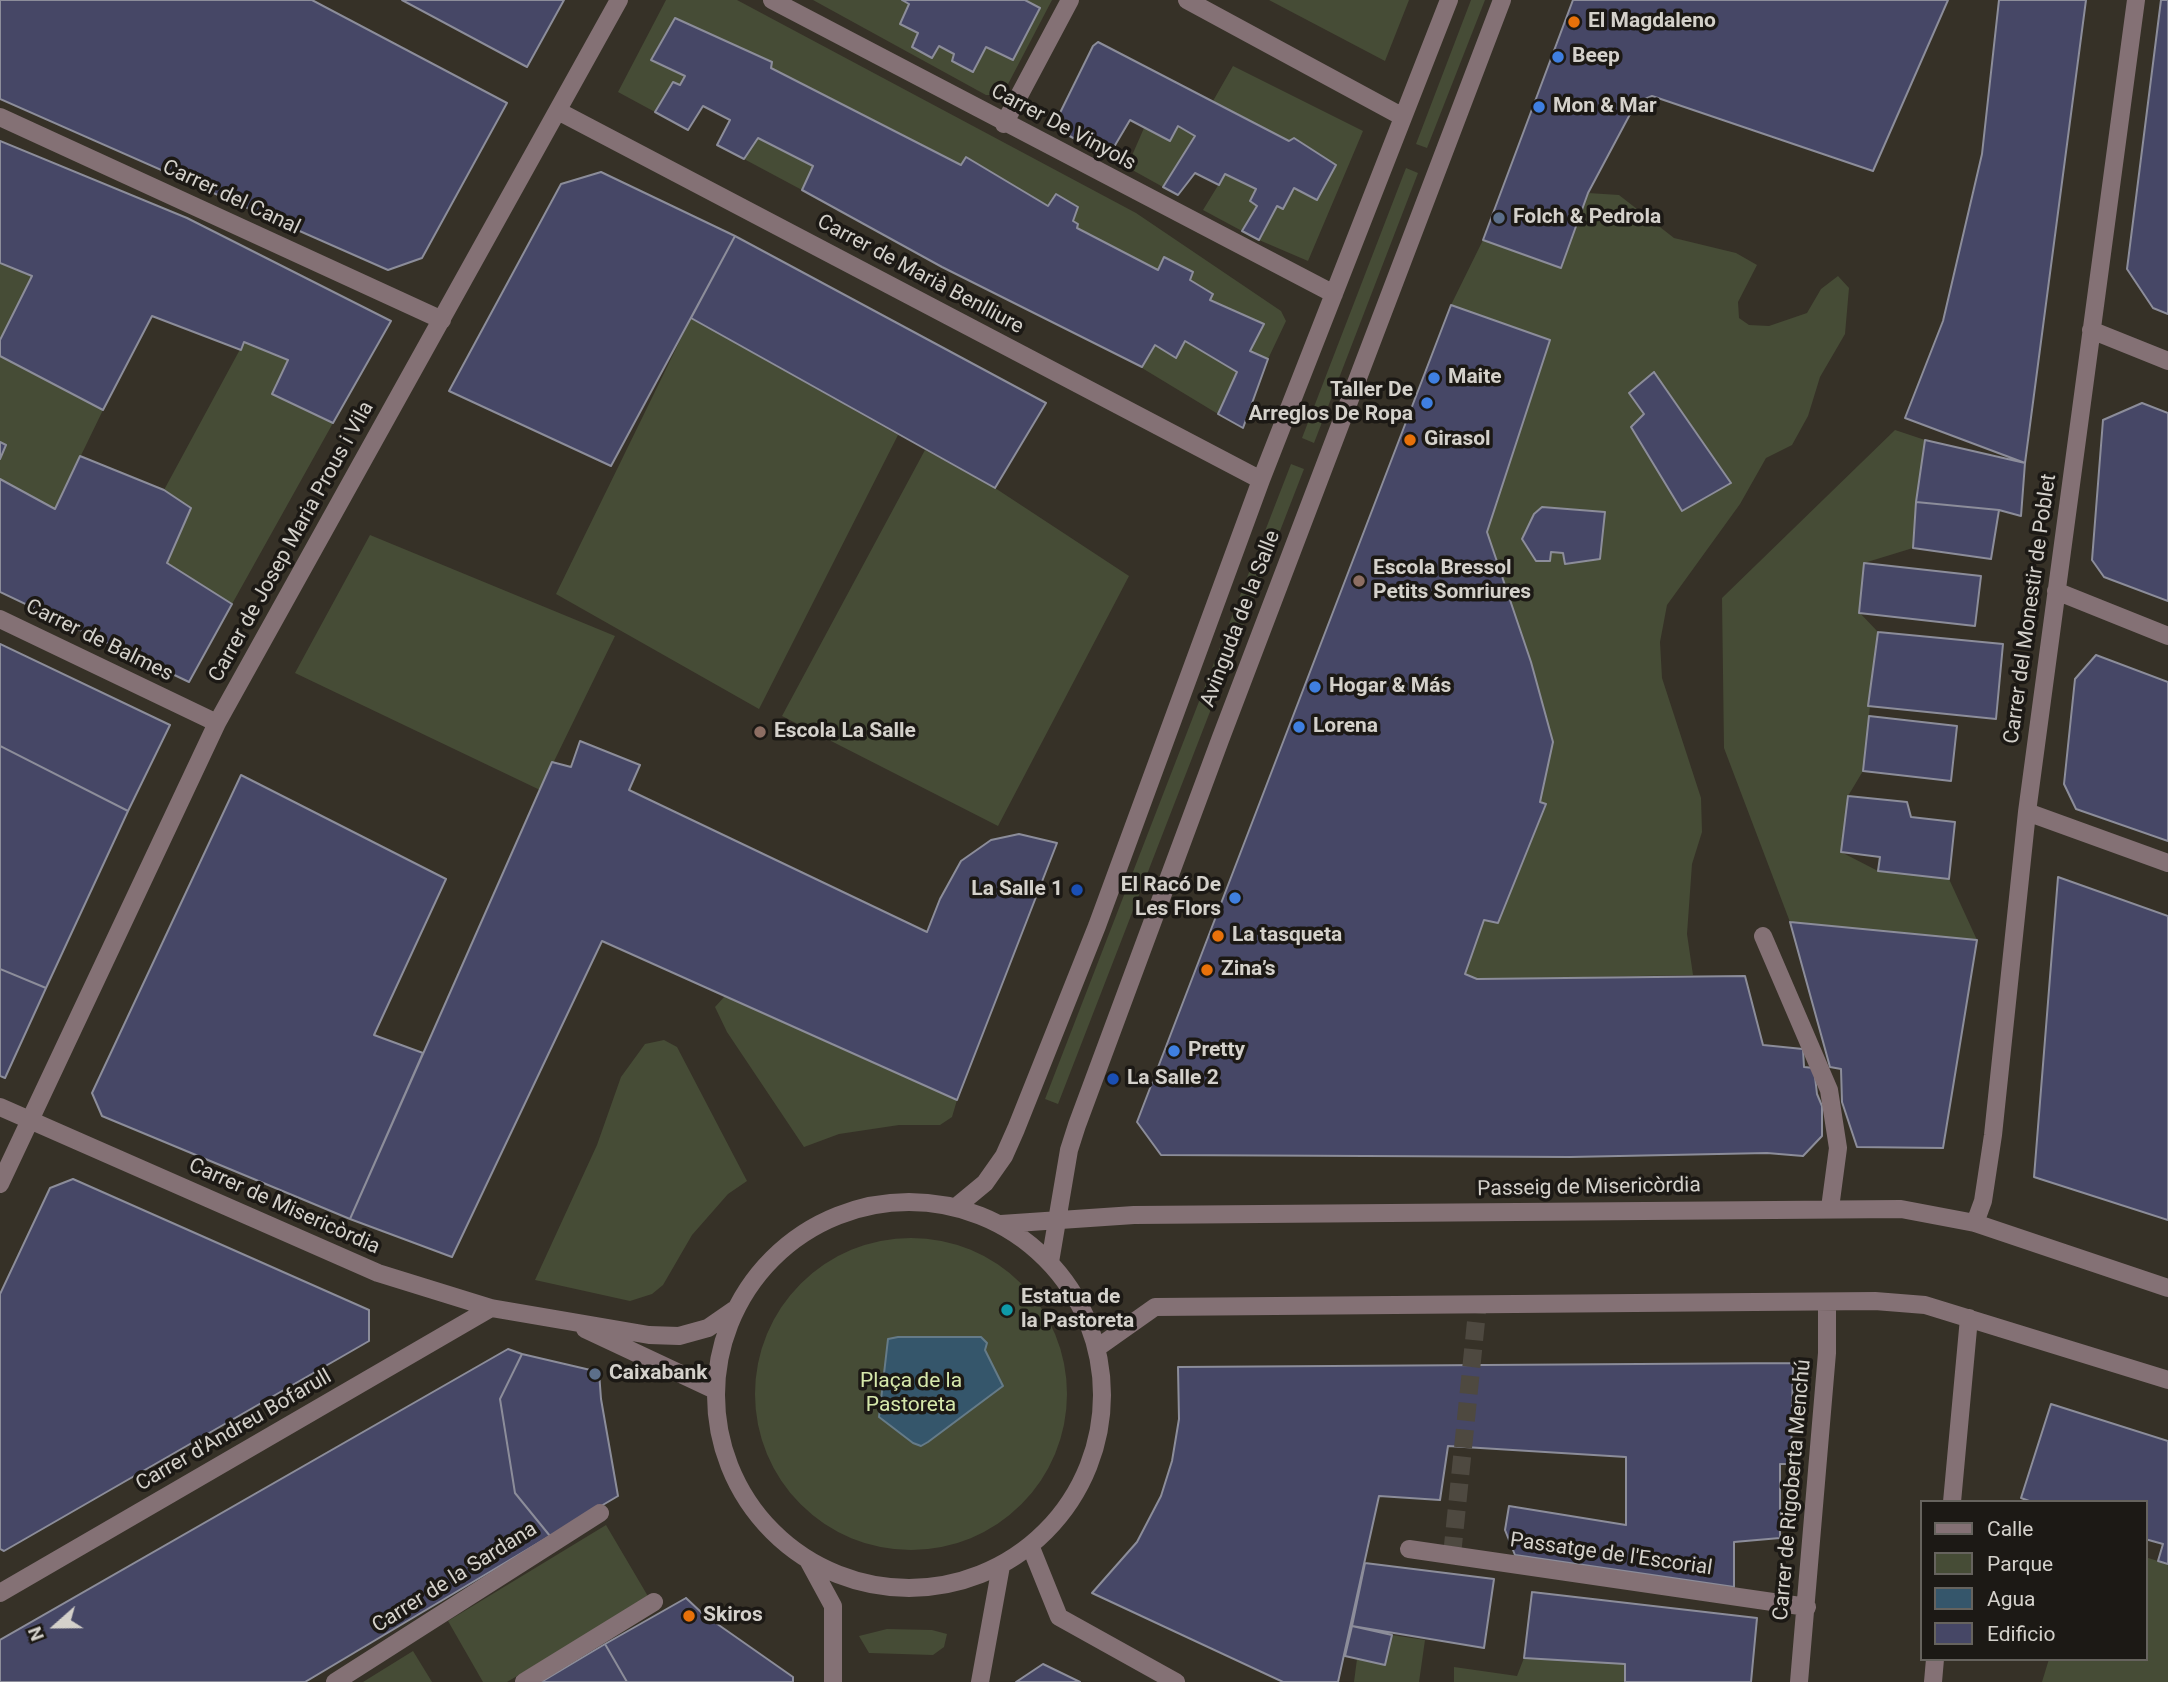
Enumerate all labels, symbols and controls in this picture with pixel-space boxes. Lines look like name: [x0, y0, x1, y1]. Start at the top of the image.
place label: El Magdaleno: [1588, 9, 1716, 35]
marker: El Magdaleno: [1566, 14, 1582, 30]
place label: Beep: [1572, 44, 1620, 70]
marker: Beep: [1550, 49, 1566, 65]
street label: Carrer De Vinyols: [986, 79, 1140, 177]
place label: Mon & Mar: [1553, 94, 1657, 120]
marker: Mon & Mar: [1531, 99, 1547, 115]
street label: Carrer del Canal: [158, 155, 304, 241]
place label: Folch & Pedrola: [1513, 205, 1661, 231]
street label: Carrer de Marià Benlliure: [812, 210, 1028, 340]
marker: Folch & Pedrola: [1491, 210, 1507, 226]
place label: Maite: [1448, 365, 1502, 391]
marker: Maite: [1426, 370, 1442, 386]
place label: Taller De Arreglos De Ropa: [1248, 378, 1413, 428]
marker: Taller De Arreglos De Ropa: [1419, 395, 1435, 411]
street label: Carrer de Josep Maria Prous i Vila: [204, 397, 380, 687]
place label: Girasol: [1424, 427, 1491, 453]
marker: Girasol: [1402, 432, 1418, 448]
street label: Carrer del Monestir de Poblet: [2000, 472, 2062, 746]
street label: Avinguda de la Salle: [1196, 527, 1286, 711]
place label: Escola Bressol Petits Somriures: [1373, 556, 1531, 606]
marker: Escola Bressol Petits Somriures: [1351, 573, 1367, 589]
street label: Carrer de Balmes: [21, 594, 177, 688]
place label: Hogar & Más: [1329, 674, 1451, 700]
marker: Hogar & Más: [1307, 679, 1323, 695]
place label: Lorena: [1313, 714, 1378, 740]
place label: Escola La Salle: [774, 719, 916, 745]
marker: Lorena: [1291, 719, 1307, 735]
marker: Escola La Salle: [752, 724, 768, 740]
place label: El Racó De Les Flors: [1121, 873, 1221, 923]
place label: La Salle 1: [971, 877, 1063, 903]
marker: La Salle 1: [1069, 882, 1085, 898]
marker: El Racó De Les Flors: [1227, 890, 1243, 906]
place label: La tasqueta: [1232, 923, 1342, 949]
marker: La tasqueta: [1210, 928, 1226, 944]
place label: Zina’s: [1221, 957, 1276, 983]
marker: Zina’s: [1199, 962, 1215, 978]
place label: Pretty: [1188, 1038, 1245, 1064]
marker: Pretty: [1166, 1043, 1182, 1059]
place label: La Salle 2: [1127, 1066, 1219, 1092]
marker: La Salle 2: [1105, 1071, 1121, 1087]
street label: Carrer de Misericòrdia: [184, 1153, 384, 1261]
street label: Passeig de Misericòrdia: [1477, 1173, 1701, 1203]
place label: Estatua de la Pastoreta: [1021, 1285, 1134, 1335]
marker: Estatua de la Pastoreta: [999, 1302, 1015, 1318]
street label: Carrer de Rigoberta Menchú: [1769, 1358, 1817, 1622]
place label: Caixabank: [609, 1361, 707, 1387]
street label: Carrer d'Andreu Bofarull: [132, 1365, 336, 1497]
marker: Caixabank: [587, 1366, 603, 1382]
park label: Plaça de la Pastoreta: [860, 1369, 962, 1419]
legend: [1920, 1500, 2147, 1661]
street label: Carrer de la Sardana: [368, 1517, 542, 1639]
text: Calle: [1987, 1517, 2033, 1541]
street label: Passatge de l'Escorial: [1508, 1528, 1714, 1582]
text: Parque: [1987, 1552, 2053, 1576]
text: Agua: [1987, 1587, 2036, 1611]
north arrow: [21, 1591, 91, 1661]
place label: Skiros: [703, 1603, 763, 1629]
marker: Skiros: [681, 1608, 697, 1624]
text: Edificio: [1987, 1622, 2055, 1646]
text: N: [23, 1623, 49, 1644]

